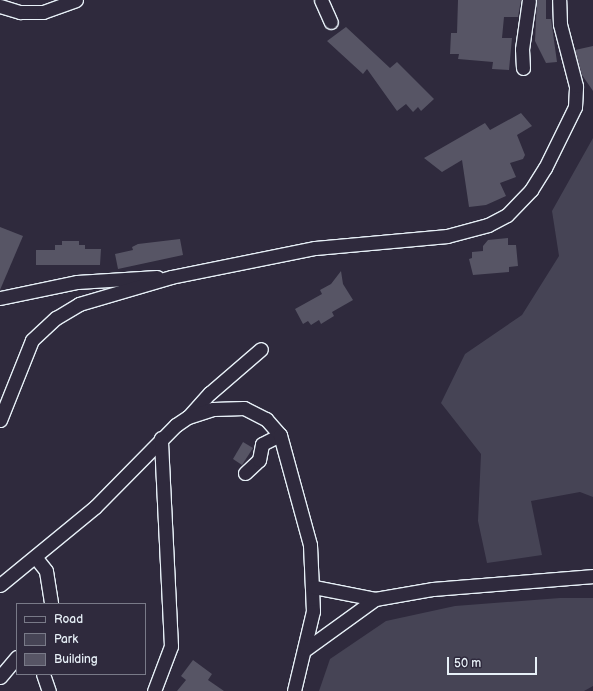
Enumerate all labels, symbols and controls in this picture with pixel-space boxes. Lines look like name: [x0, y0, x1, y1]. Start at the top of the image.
legend: [16, 603, 146, 675]
text: Road: [54, 612, 83, 627]
text: Park: [54, 632, 78, 647]
scale bar: [449, 649, 539, 675]
text: Building: [54, 652, 98, 667]
text: 50 m: [454, 656, 481, 671]

